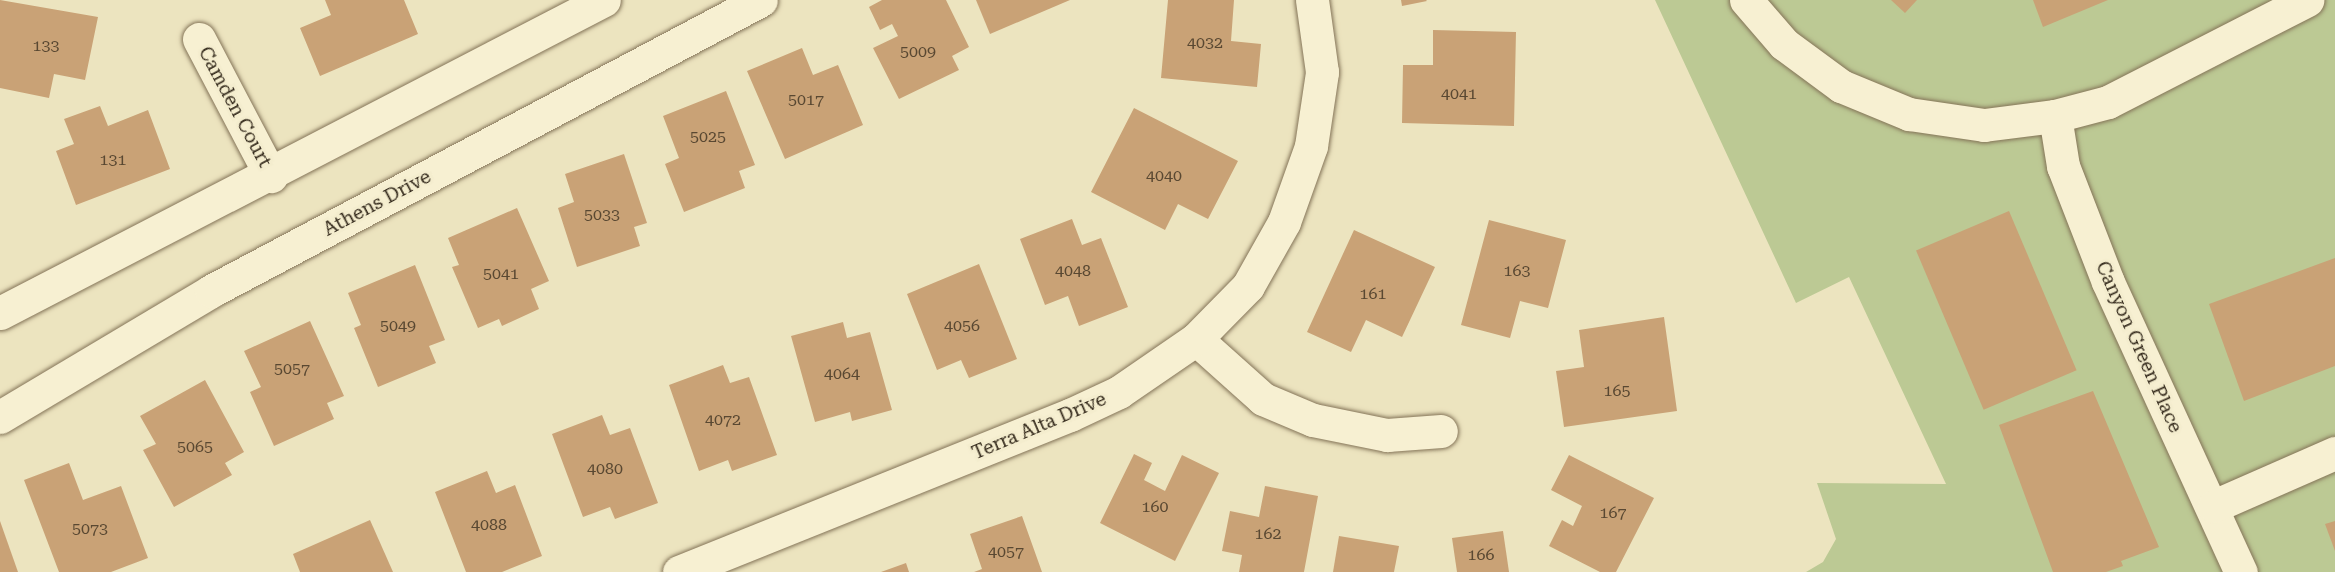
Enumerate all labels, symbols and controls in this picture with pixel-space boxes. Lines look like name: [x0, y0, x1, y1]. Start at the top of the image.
house number: 4032: [1187, 33, 1223, 53]
house number: 133: [33, 36, 59, 56]
house number: 5009: [900, 42, 936, 62]
street label: Camden Court: [194, 43, 276, 171]
house number: 4041: [1441, 84, 1477, 104]
house number: 5017: [788, 90, 824, 110]
house number: 5025: [690, 127, 726, 147]
house number: 131: [100, 150, 126, 170]
street label: Athens Drive: [319, 165, 435, 241]
house number: 4040: [1146, 166, 1182, 186]
house number: 5033: [584, 205, 620, 225]
street label: Canyon Green Place: [2091, 258, 2187, 436]
house number: 4048: [1055, 261, 1091, 281]
house number: 163: [1504, 261, 1530, 281]
house number: 5041: [483, 264, 519, 284]
house number: 161: [1360, 284, 1386, 304]
house number: 5049: [380, 316, 416, 336]
house number: 4056: [944, 316, 980, 336]
house number: 5057: [274, 359, 310, 379]
house number: 4064: [824, 364, 860, 384]
house number: 165: [1604, 381, 1630, 401]
street label: Terra Alta Drive: [968, 387, 1110, 465]
house number: 4072: [705, 410, 741, 430]
house number: 5065: [177, 437, 213, 457]
house number: 4080: [587, 459, 623, 479]
house number: 160: [1142, 497, 1168, 517]
house number: 167: [1600, 503, 1626, 523]
house number: 4088: [471, 515, 507, 535]
house number: 5073: [72, 519, 108, 539]
house number: 162: [1255, 524, 1281, 544]
house number: 4057: [988, 542, 1024, 562]
house number: 166: [1468, 545, 1494, 565]

